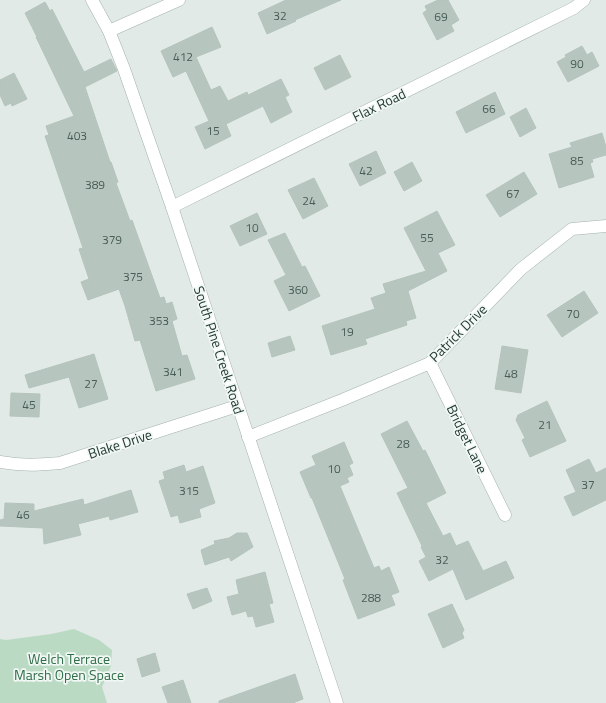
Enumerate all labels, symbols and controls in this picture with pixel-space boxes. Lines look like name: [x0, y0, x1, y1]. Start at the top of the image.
house number: 32: [273, 6, 287, 25]
house number: 69: [434, 7, 448, 26]
house number: 412: [173, 47, 193, 66]
house number: 90: [570, 54, 584, 73]
street label: Flax Road: [348, 83, 409, 127]
house number: 66: [482, 99, 496, 118]
house number: 15: [206, 121, 220, 140]
house number: 403: [67, 126, 87, 145]
house number: 85: [570, 151, 584, 170]
house number: 42: [359, 161, 373, 180]
house number: 389: [85, 175, 105, 194]
house number: 67: [506, 184, 520, 203]
house number: 24: [302, 191, 316, 210]
house number: 10: [245, 218, 259, 237]
house number: 55: [420, 228, 434, 247]
house number: 379: [102, 230, 122, 249]
house number: 375: [123, 267, 143, 286]
house number: 360: [288, 280, 308, 299]
street label: South Pine Creek Road: [189, 283, 250, 417]
street label: Patrick Drive: [424, 299, 491, 366]
house number: 70: [566, 304, 580, 323]
house number: 353: [149, 311, 169, 330]
house number: 19: [340, 322, 354, 341]
house number: 341: [163, 362, 183, 381]
house number: 48: [504, 364, 518, 383]
house number: 27: [84, 374, 98, 393]
house number: 45: [22, 395, 36, 414]
street label: Bridget Lane: [442, 401, 493, 477]
house number: 21: [538, 415, 552, 434]
street label: Blake Drive: [85, 423, 155, 464]
house number: 28: [396, 434, 410, 453]
house number: 10: [327, 459, 341, 478]
house number: 37: [581, 475, 595, 494]
house number: 315: [179, 481, 199, 500]
house number: 46: [16, 505, 30, 524]
house number: 32: [435, 550, 449, 569]
house number: 288: [361, 588, 381, 607]
park label: Welch Terrace Marsh Open Space: [14, 648, 124, 685]

